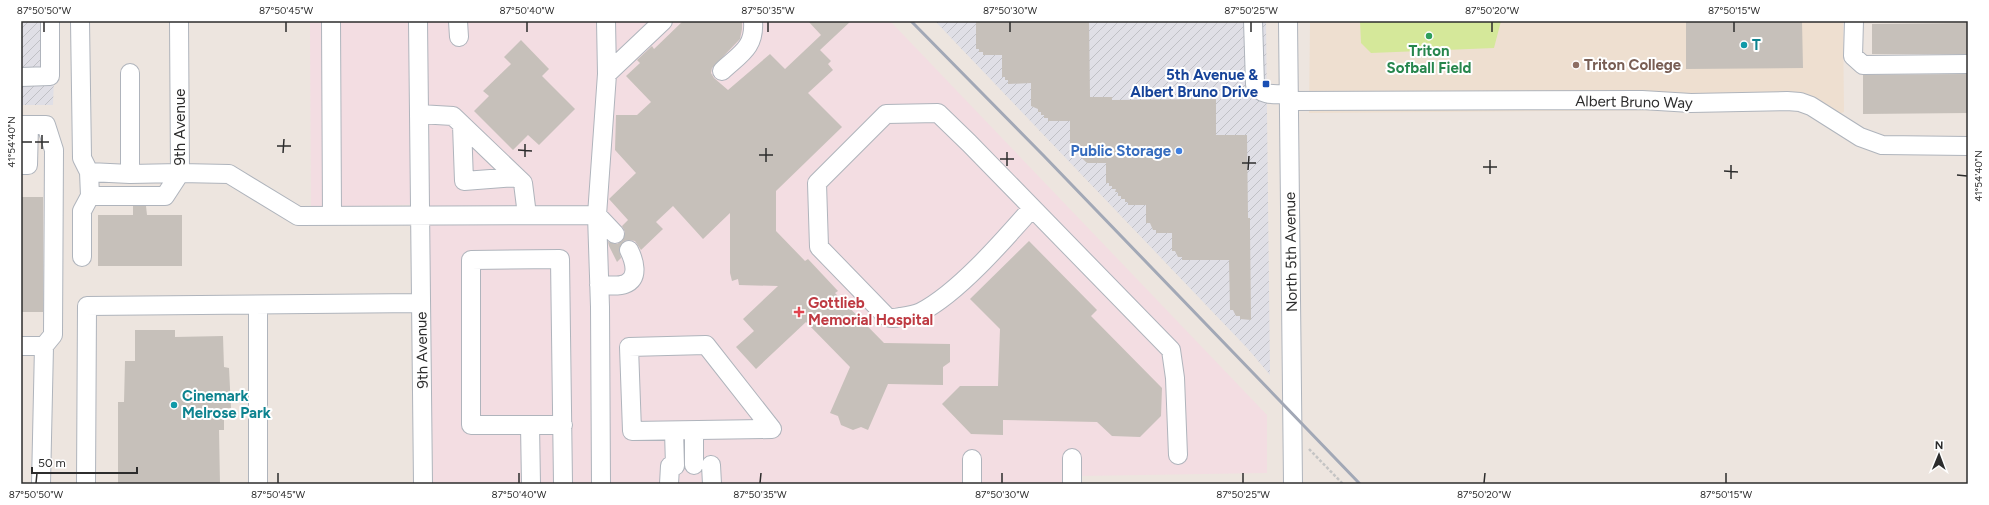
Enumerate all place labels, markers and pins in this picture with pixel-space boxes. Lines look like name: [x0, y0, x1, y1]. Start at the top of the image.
marker: Triton Sofball Field: [1424, 31, 1434, 41]
place label: T: [1752, 36, 1761, 54]
marker: T: [1739, 40, 1749, 50]
place label: Triton Sofball Field: [1387, 42, 1471, 77]
place label: Triton College: [1584, 56, 1682, 74]
marker: Triton College: [1571, 60, 1581, 70]
place label: 5th Avenue & Albert Bruno Drive: [1130, 66, 1259, 101]
marker: 5th Avenue & Albert Bruno Drive: [1261, 79, 1271, 89]
place label: Public Storage: [1070, 142, 1172, 160]
marker: Public Storage: [1174, 146, 1184, 156]
place label: Gottlieb Memorial Hospital: [808, 294, 933, 329]
marker: Gottlieb Memorial Hospital: [793, 306, 805, 318]
place label: Cinemark Melrose Park: [182, 387, 271, 422]
marker: Cinemark Melrose Park: [169, 400, 179, 410]

